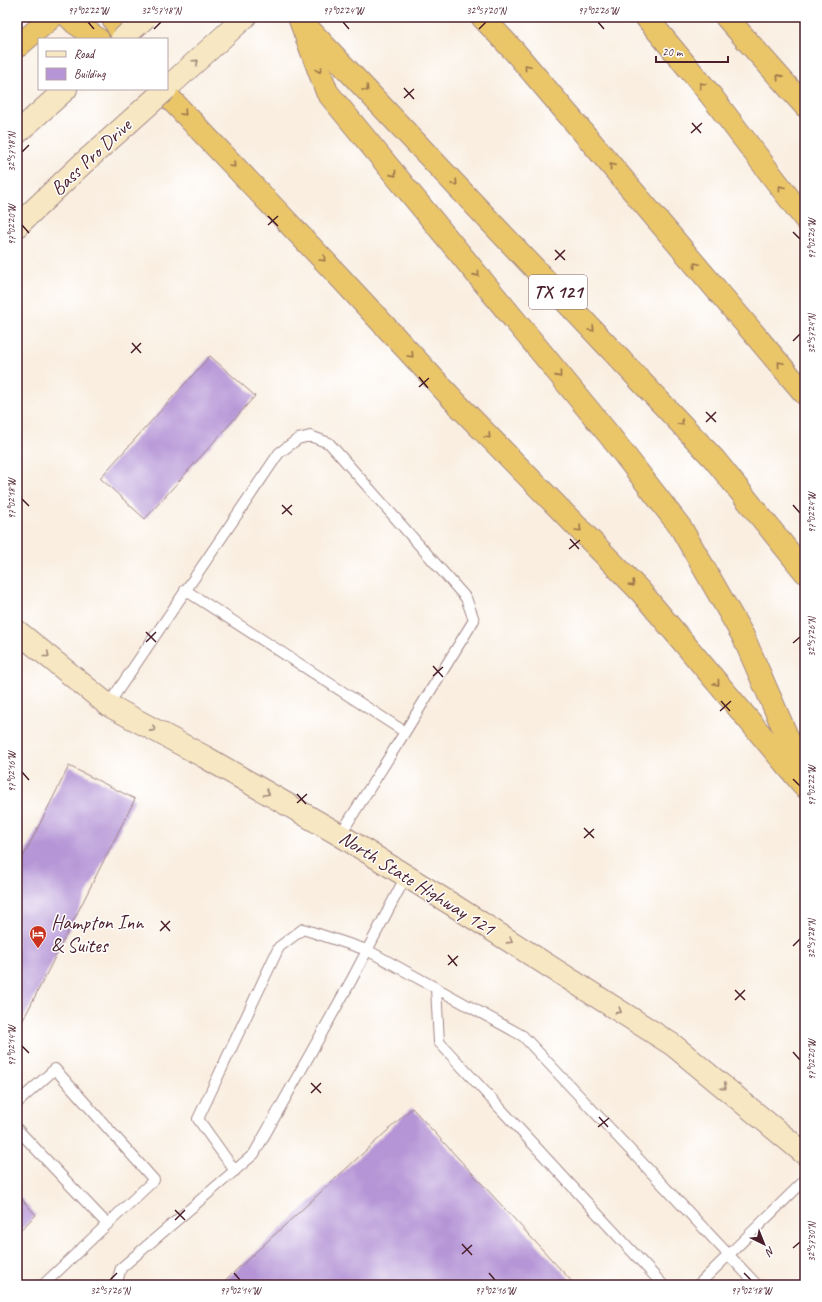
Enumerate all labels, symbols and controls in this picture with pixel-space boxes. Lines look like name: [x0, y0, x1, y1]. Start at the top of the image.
text: 97°02'22"W: [68, 4, 110, 17]
text: 32°57'18"N: [141, 4, 183, 17]
text: 97°02'24"W: [323, 4, 365, 17]
text: 32°57'20"N: [466, 4, 508, 17]
text: 97°02'26"W: [578, 4, 620, 17]
legend: [38, 38, 168, 90]
scale bar: [656, 38, 728, 64]
text: 20 m: [662, 44, 684, 60]
text: Road: [74, 46, 96, 62]
one-way arrow: [191, 59, 199, 66]
one-way arrow: [525, 64, 532, 72]
text: Building: [74, 66, 106, 82]
one-way arrow: [314, 66, 322, 73]
one-way arrow: [776, 74, 784, 82]
one-way arrow: [700, 82, 707, 89]
one-way arrow: [361, 84, 369, 92]
one-way arrow: [179, 108, 187, 116]
street label: Bass Pro Drive: [45, 112, 138, 201]
text: 32°57'18"N: [5, 130, 18, 172]
one-way arrow: [228, 160, 236, 168]
one-way arrow: [609, 164, 616, 171]
one-way arrow: [390, 169, 397, 177]
one-way arrow: [450, 178, 458, 186]
one-way arrow: [779, 185, 786, 192]
text: 97°02'20"W: [5, 203, 18, 245]
text: 97°02'26"W: [805, 217, 818, 259]
one-way arrow: [318, 254, 326, 262]
one-way arrow: [693, 263, 700, 270]
one-way arrow: [472, 270, 479, 277]
road number: TX 121: [529, 275, 587, 309]
text: 32°57'24"N: [805, 312, 818, 354]
one-way arrow: [588, 324, 595, 332]
one-way arrow: [406, 350, 414, 358]
one-way arrow: [777, 362, 784, 369]
one-way arrow: [555, 370, 562, 377]
one-way arrow: [677, 419, 684, 426]
one-way arrow: [483, 431, 491, 439]
text: 97°02'18"W: [5, 477, 18, 519]
text: 97°02'24"W: [805, 491, 818, 533]
one-way arrow: [574, 524, 582, 532]
one-way arrow: [628, 579, 635, 586]
text: 32°57'26"N: [805, 615, 818, 657]
one-way arrow: [43, 651, 50, 658]
one-way arrow: [712, 678, 719, 685]
one-way arrow: [149, 725, 157, 732]
text: 97°02'16"W: [5, 750, 18, 792]
text: 97°02'22"W: [805, 764, 818, 806]
one-way arrow: [263, 788, 270, 795]
street label: North State Highway 121: [334, 825, 500, 942]
place label: Hampton Inn & Suites: [51, 910, 144, 958]
text: 32°57'28"N: [805, 917, 818, 959]
hotel icon: Hampton Inn & Suites: [28, 924, 48, 949]
one-way arrow: [505, 936, 512, 943]
one-way arrow: [615, 1006, 622, 1014]
text: 97°02'14"W: [5, 1024, 18, 1066]
text: 97°02'20"W: [805, 1038, 818, 1080]
one-way arrow: [719, 1083, 727, 1090]
text: 32°57'30"N: [805, 1220, 818, 1262]
north arrow: [744, 1224, 784, 1264]
text: N: [762, 1244, 778, 1260]
text: 32°57'26"N: [90, 1284, 132, 1297]
text: 97°02'14"W: [220, 1284, 262, 1297]
text: 97°02'16"W: [475, 1284, 517, 1297]
text: 97°02'18"W: [731, 1284, 773, 1297]

